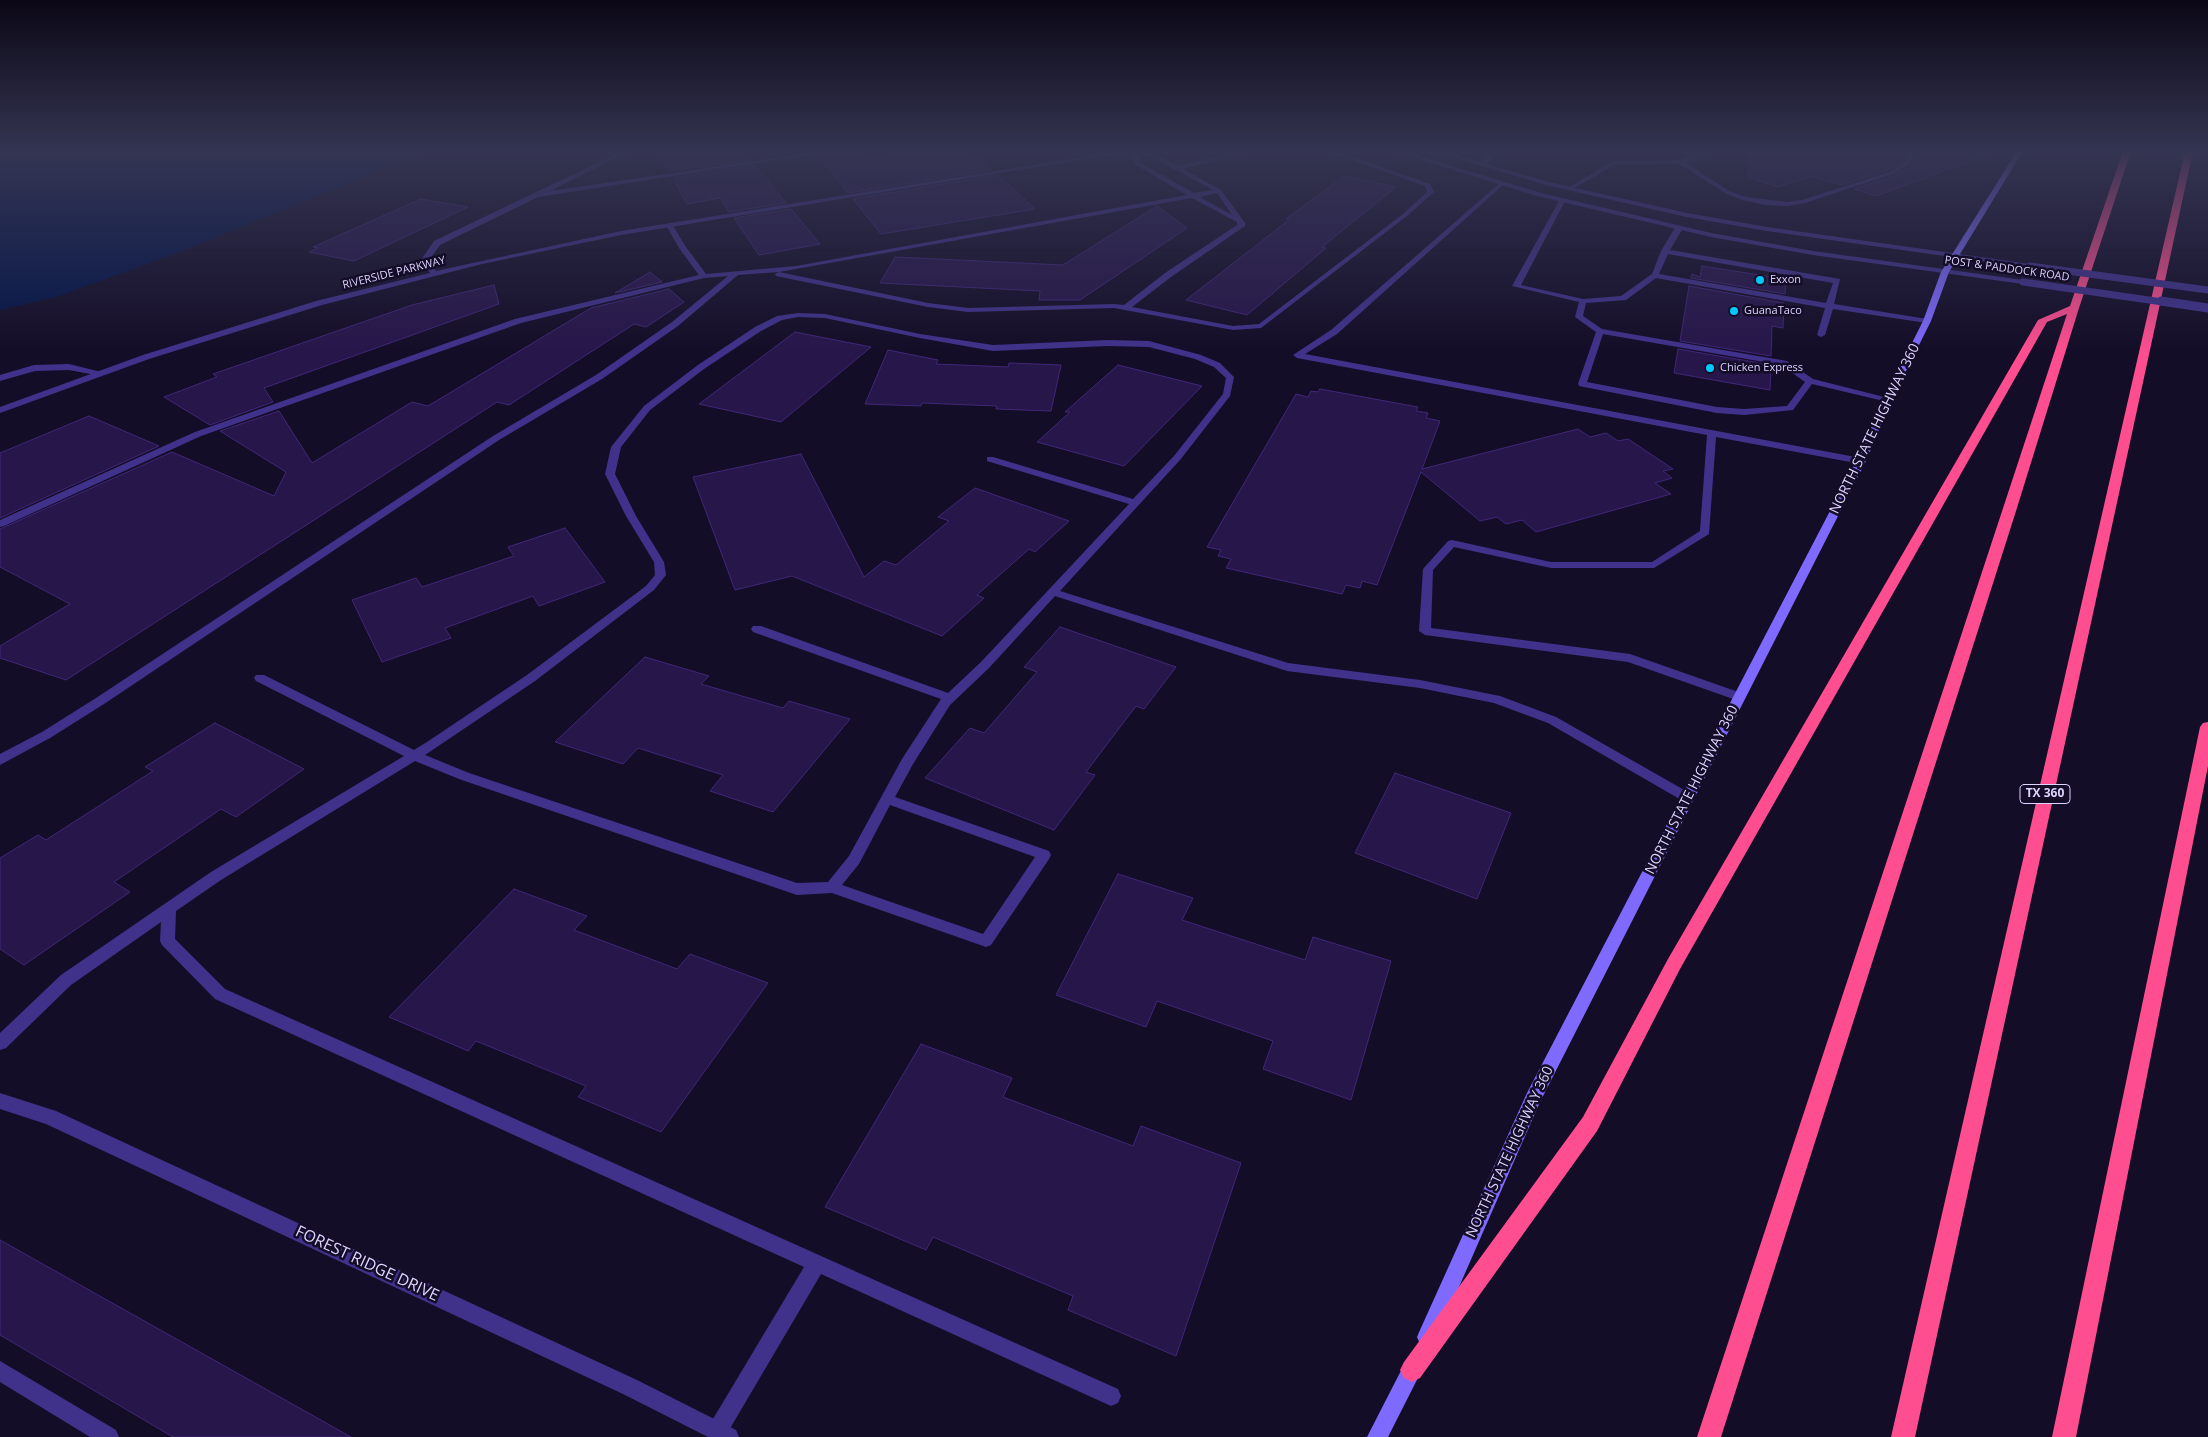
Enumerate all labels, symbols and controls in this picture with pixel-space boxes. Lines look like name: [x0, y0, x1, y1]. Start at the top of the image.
street label: RIVERSIDE PARKWAY: [341, 254, 447, 292]
street label: POST & PADDOCK ROAD: [1944, 254, 2070, 284]
place label: Exxon: [1770, 273, 1801, 287]
marker: Exxon: [1754, 274, 1766, 286]
place label: GuanaTaco: [1744, 304, 1802, 318]
marker: GuanaTaco: [1728, 305, 1740, 317]
street label: NORTH STATE HIGHWAY 360: [1826, 341, 1924, 517]
place label: Chicken Express: [1720, 361, 1803, 375]
marker: Chicken Express: [1704, 362, 1716, 374]
street label: NORTH STATE HIGHWAY 360: [1642, 703, 1742, 877]
road number: TX 360: [2020, 784, 2070, 804]
street label: NORTH STATE HIGHWAY 360: [1463, 1064, 1557, 1240]
street label: FOREST RIDGE DRIVE: [292, 1222, 442, 1306]

